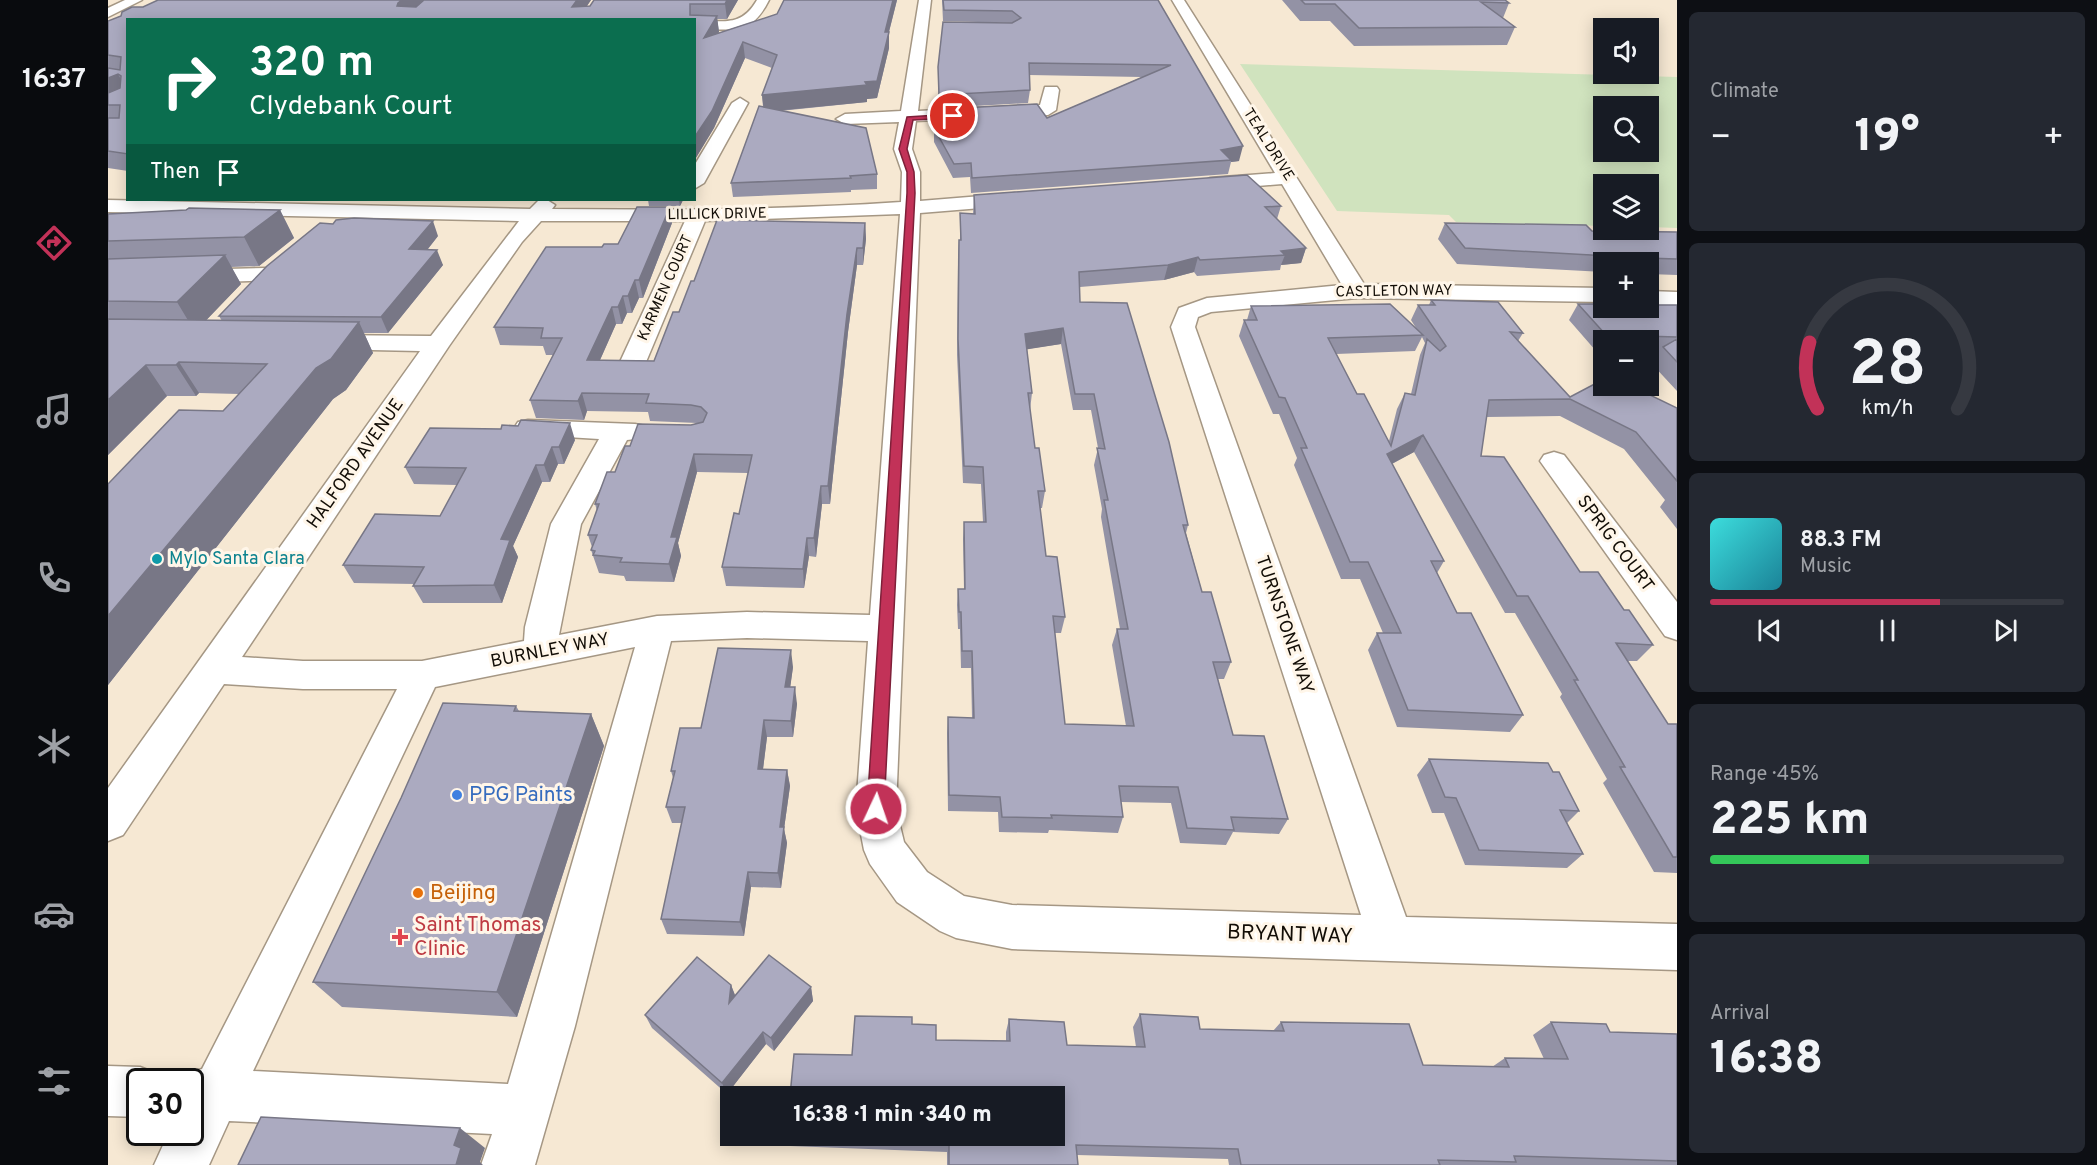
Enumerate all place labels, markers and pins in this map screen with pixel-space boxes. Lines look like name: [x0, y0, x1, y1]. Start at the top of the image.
pin: [927, 90, 978, 141]
place label: Mylo Santa Clara: [169, 548, 305, 571]
marker: Mylo Santa Clara: [150, 552, 164, 566]
place label: PPG Paints: [469, 782, 573, 809]
marker: PPG Paints: [450, 788, 464, 802]
place label: Beijing: [430, 880, 496, 907]
marker: Beijing: [411, 886, 425, 900]
place label: Saint Thomas Clinic: [414, 912, 541, 963]
marker: Saint Thomas Clinic: [391, 928, 409, 946]

